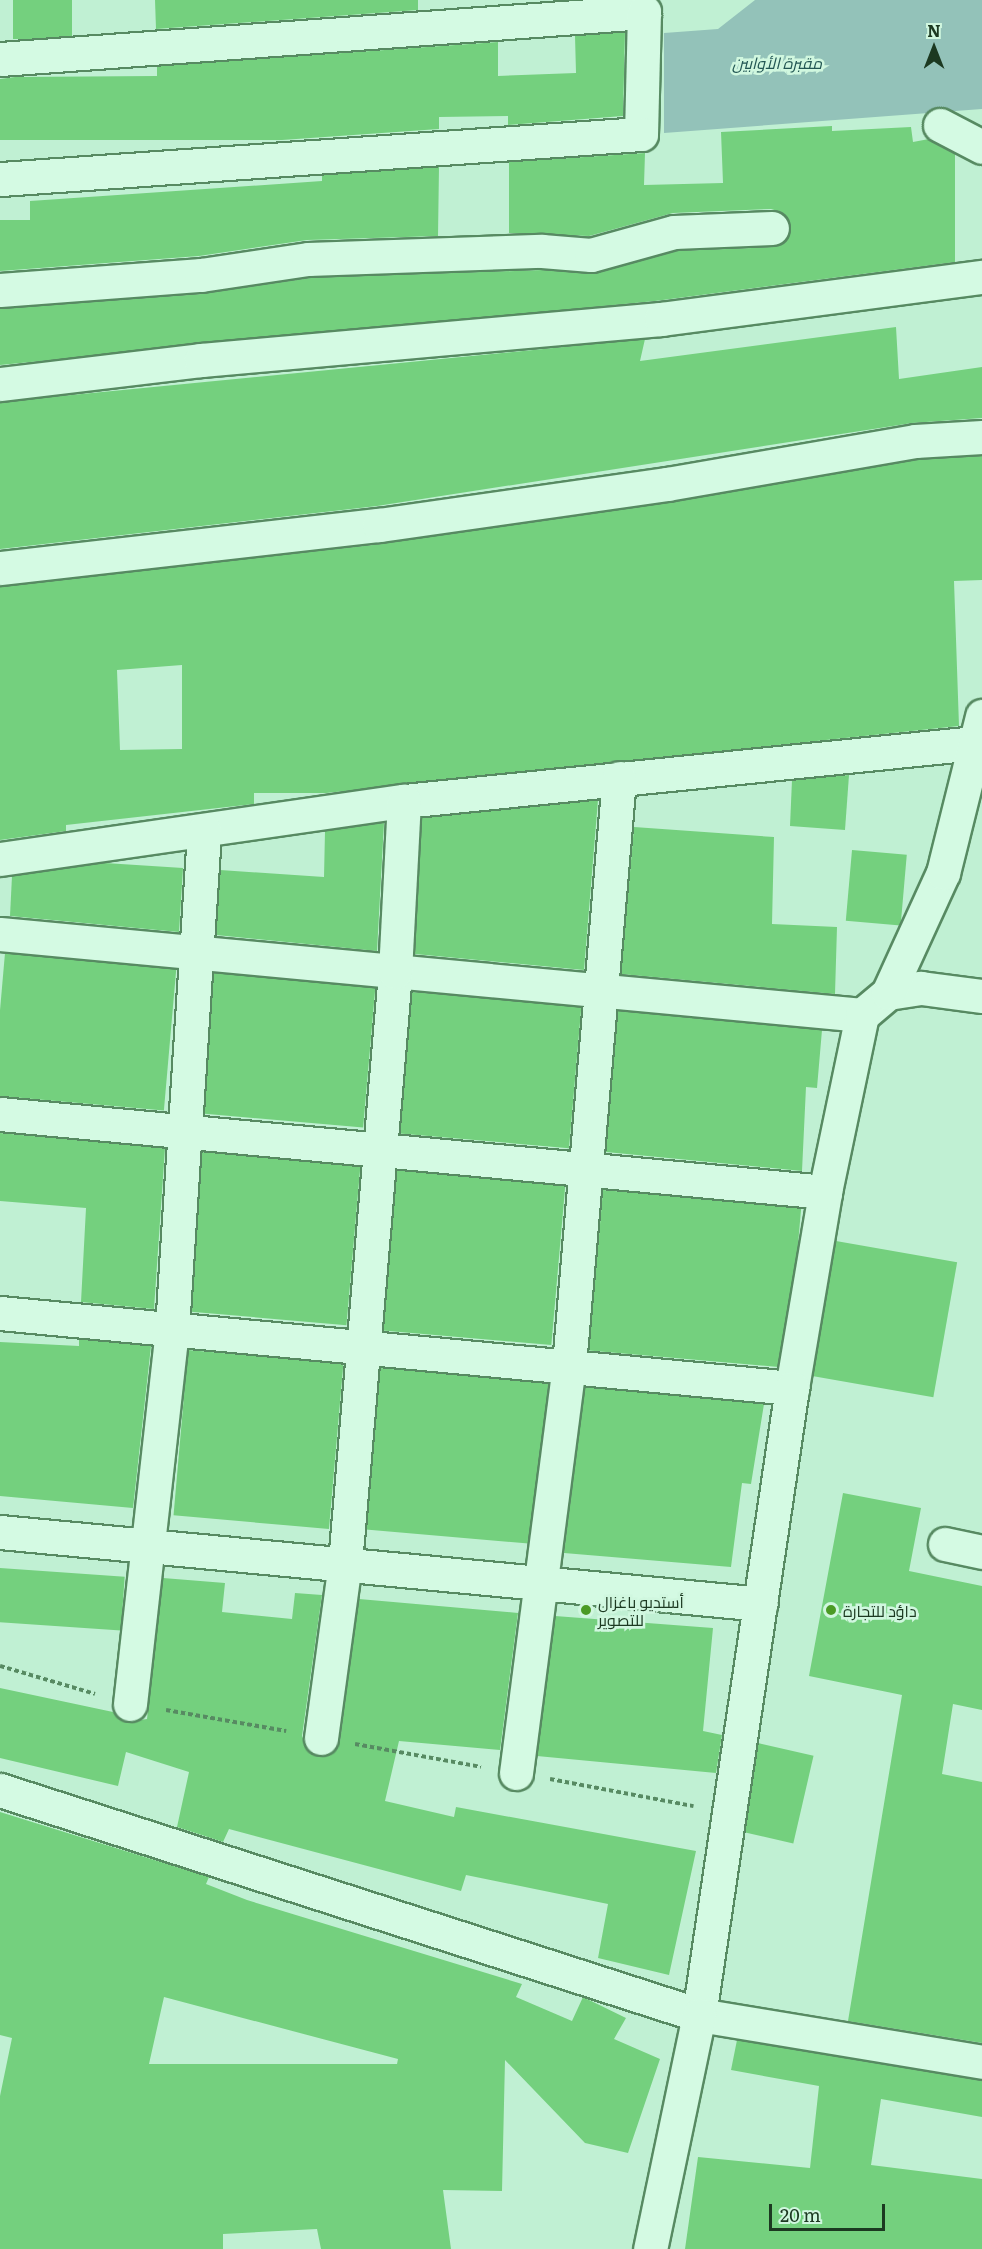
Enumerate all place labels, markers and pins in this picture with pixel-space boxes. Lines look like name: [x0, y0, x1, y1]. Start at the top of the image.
place label: أستديو باغزال للتصوير: [598, 1591, 684, 1629]
place label: داؤد للتجارة: [843, 1600, 917, 1620]
marker: أستديو باغزال للتصوير: [579, 1603, 593, 1617]
marker: داؤد للتجارة: [824, 1603, 838, 1617]

